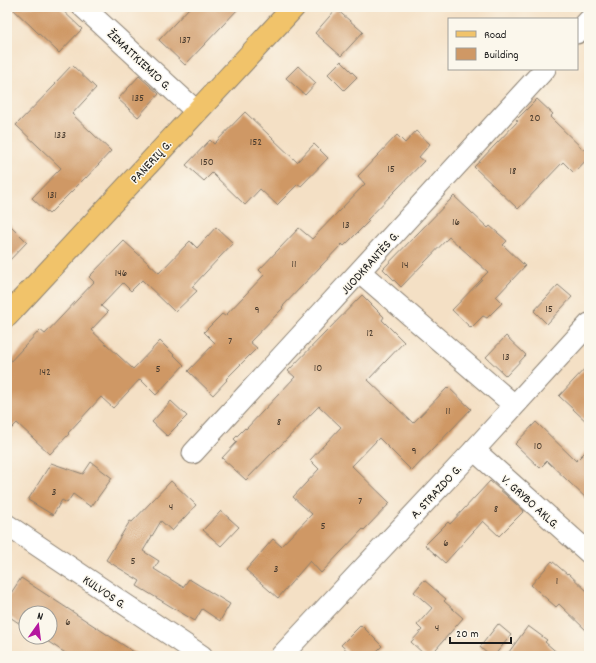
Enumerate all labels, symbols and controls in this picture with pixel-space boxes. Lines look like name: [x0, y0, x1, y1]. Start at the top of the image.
legend: [448, 18, 578, 70]
street label: ŽEMAITKIEMIO G.: [102, 26, 175, 96]
text: Road: [484, 27, 506, 44]
house number: 137: [179, 33, 191, 49]
text: Building: [484, 47, 519, 64]
house number: 135: [132, 91, 144, 107]
house number: 20: [530, 111, 540, 127]
house number: 133: [54, 128, 66, 144]
house number: 152: [250, 135, 262, 151]
street label: PANERIŲ G.: [127, 137, 177, 189]
house number: 150: [200, 155, 214, 171]
house number: 15: [387, 162, 395, 178]
house number: 18: [510, 164, 516, 180]
house number: 131: [47, 188, 57, 204]
house number: 16: [452, 215, 460, 231]
house number: 13: [342, 218, 350, 234]
street label: JUODKRANTĖS G.: [337, 228, 405, 300]
house number: 11: [292, 257, 296, 273]
house number: 14: [402, 258, 408, 274]
house number: 146: [115, 266, 127, 282]
house number: 15: [545, 302, 553, 318]
house number: 9: [254, 303, 260, 319]
house number: 12: [366, 326, 374, 342]
house number: 7: [228, 334, 232, 350]
house number: 13: [502, 350, 510, 366]
house number: 10: [314, 361, 322, 377]
house number: 5: [155, 362, 161, 378]
house number: 142: [39, 365, 51, 381]
house number: 11: [446, 404, 450, 420]
house number: 8: [277, 415, 281, 431]
house number: 10: [534, 439, 542, 455]
house number: 9: [411, 444, 417, 460]
street label: A. STRAZDO G.: [407, 461, 467, 524]
street label: V. GRYBO AKLG.: [496, 471, 563, 534]
house number: 3: [52, 485, 57, 501]
house number: 7: [358, 494, 362, 510]
house number: 4: [169, 500, 173, 516]
house number: 8: [494, 502, 498, 518]
house number: 5: [320, 519, 326, 535]
house number: 6: [443, 536, 449, 552]
house number: 5: [130, 554, 136, 570]
house number: 3: [274, 562, 279, 578]
street label: KULVOS G.: [78, 572, 129, 615]
house number: 1: [556, 574, 558, 590]
north arrow: [18, 605, 58, 645]
text: N: [35, 609, 45, 626]
house number: 6: [65, 615, 71, 631]
scale bar: [450, 619, 511, 645]
house number: 4: [435, 621, 439, 637]
text: 20 m: [456, 626, 479, 643]

